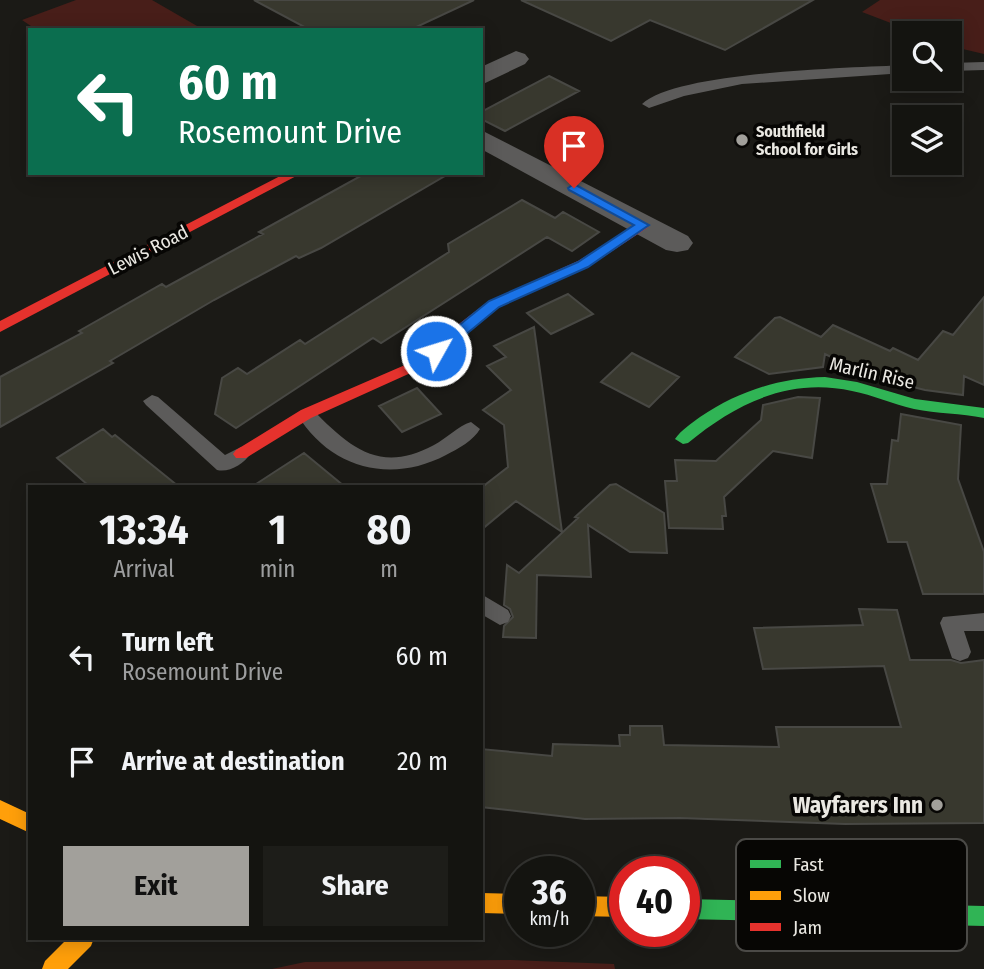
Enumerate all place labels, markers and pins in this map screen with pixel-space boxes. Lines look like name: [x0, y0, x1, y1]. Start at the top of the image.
pin: [544, 116, 604, 188]
place label: Southfield School for Girls: [756, 122, 858, 159]
marker: Southfield School for Girls: [734, 132, 750, 148]
place label: Wayfarers Inn: [793, 791, 923, 819]
marker: Wayfarers Inn: [929, 797, 945, 813]

